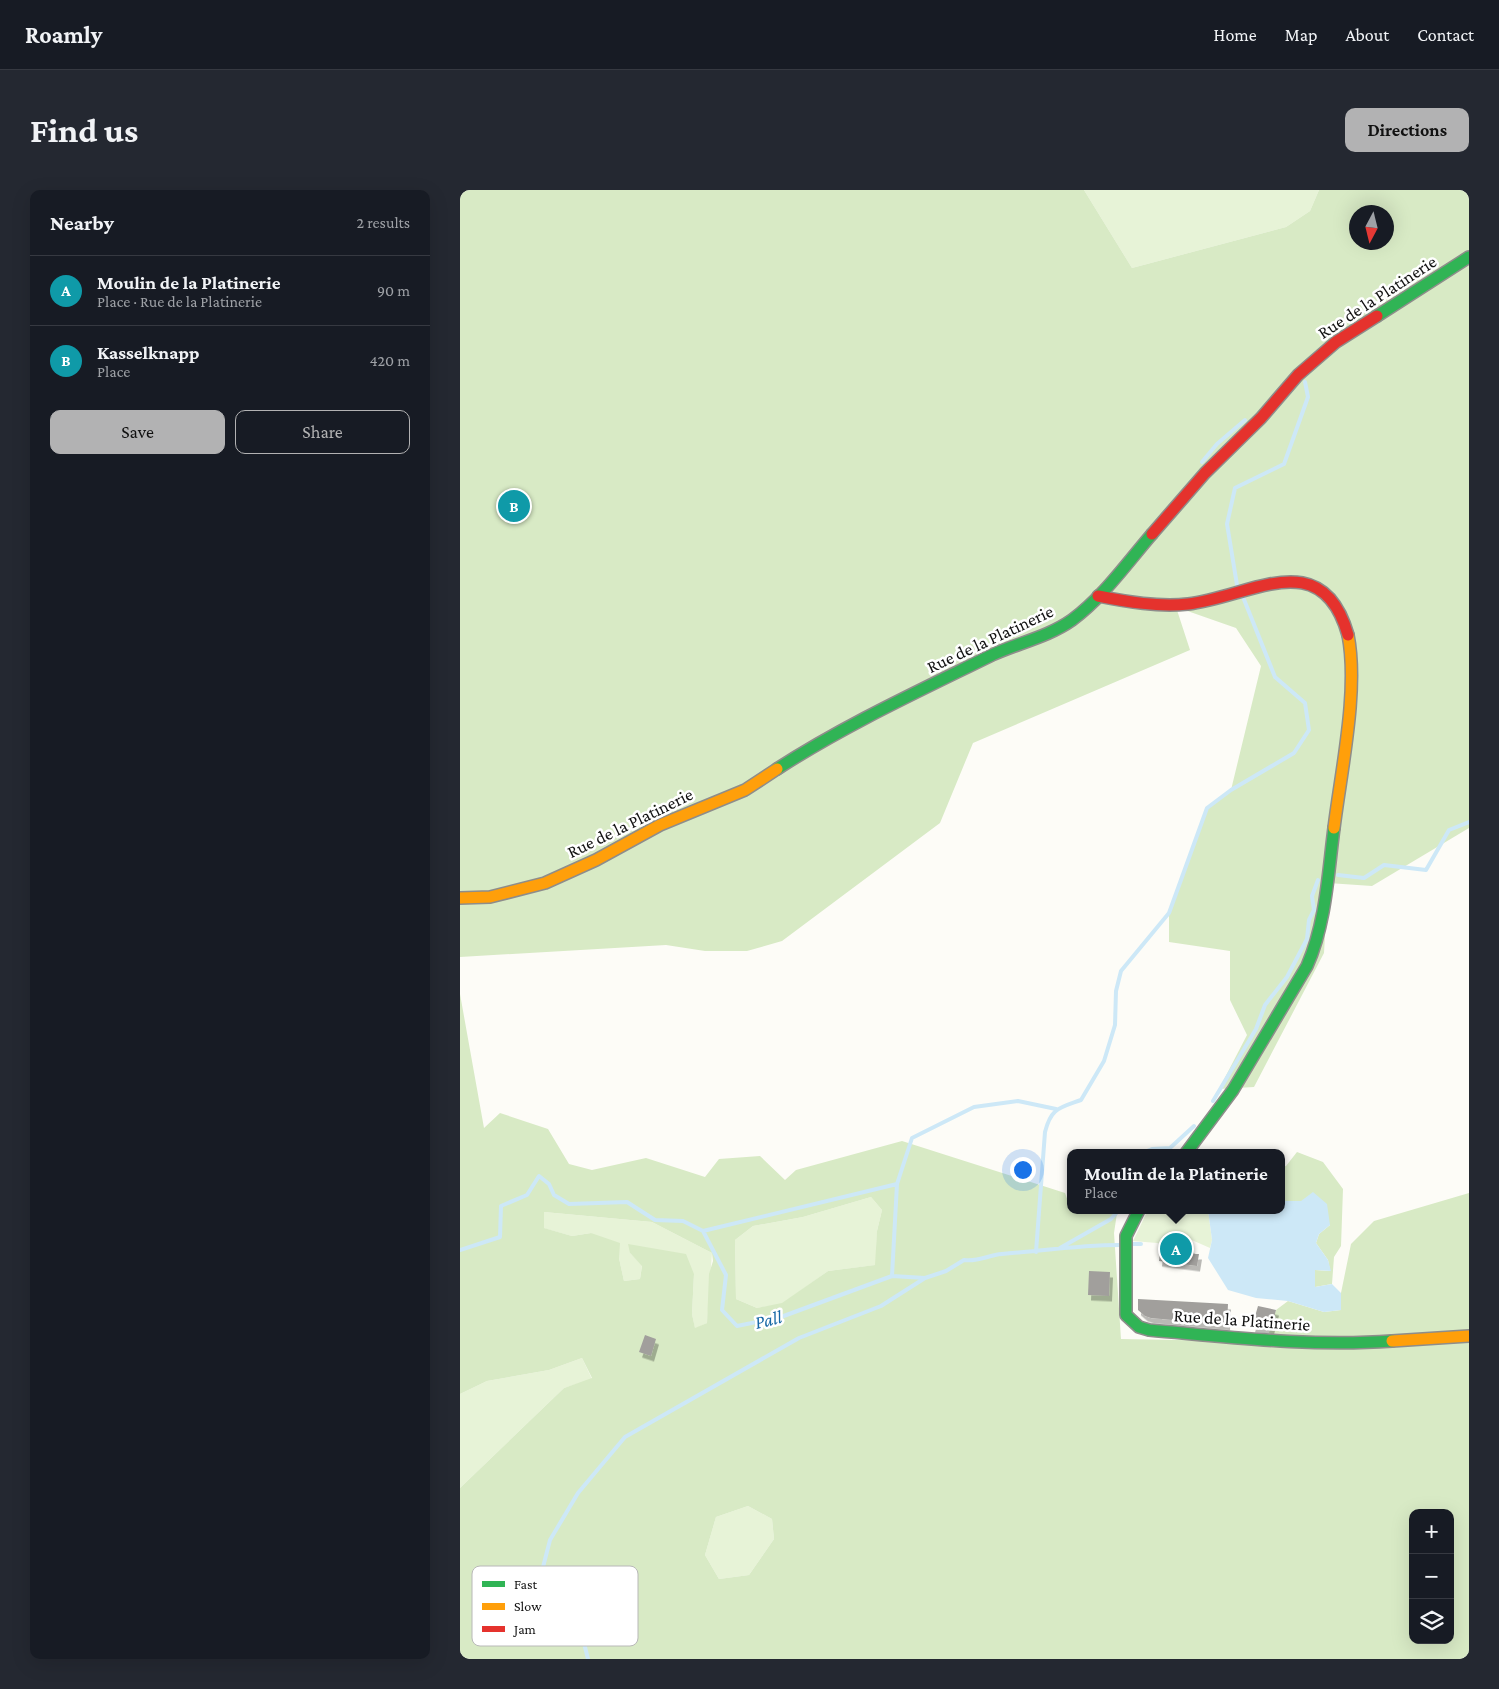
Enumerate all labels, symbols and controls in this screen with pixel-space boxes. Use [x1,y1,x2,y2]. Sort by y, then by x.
text: Roamly [25,21,102,48]
text: Home [1214,25,1257,45]
text: Map [1285,25,1317,45]
text: About [1345,25,1389,45]
text: Contact [1417,25,1474,45]
button: Directions [1345,108,1469,152]
text: Find us [30,111,138,150]
north arrow [1349,205,1394,250]
text: Nearby [50,211,114,235]
text: 2 results [357,214,410,231]
street label: Rue de la Platinerie [1314,251,1440,343]
text: Moulin de la Platinerie [97,272,281,293]
text: A [61,282,71,299]
text: 90 m [377,282,410,299]
text: Place · Rue de la Platinerie [97,293,262,310]
text: Kasselknapp [97,342,199,363]
text: B [61,352,71,369]
text: 420 m [369,352,410,369]
text: Place [97,363,130,380]
button: Save [50,410,225,454]
button: Share [235,410,410,454]
pin: B [498,487,530,525]
street label: Rue de la Platinerie [924,601,1056,677]
street label: Rue de la Platinerie [564,784,696,862]
popup [1067,1149,1285,1214]
your location [1010,1157,1036,1183]
text: Moulin de la Platinerie [1084,1163,1268,1184]
text: Place [1084,1184,1117,1201]
pin: A [1160,1230,1192,1268]
street label: Rue de la Platinerie [1173,1305,1311,1335]
water label: Pall [752,1306,784,1333]
map controls [1409,1509,1454,1644]
button: + [1409,1509,1454,1554]
button: − [1409,1554,1454,1599]
legend [472,1566,638,1646]
text: Fast [514,1576,538,1592]
text: Slow [514,1598,542,1614]
button: layers [1409,1599,1454,1644]
text: Jam [512,1621,536,1637]

